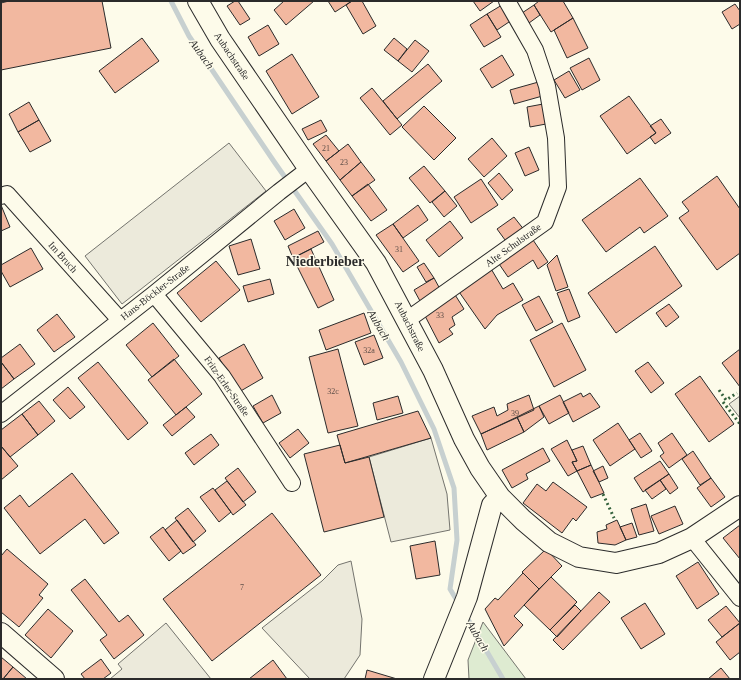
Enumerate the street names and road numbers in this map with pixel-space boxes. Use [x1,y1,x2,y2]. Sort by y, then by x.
street label: Aubachstraße [212,30,252,82]
street label: Alte Schulstraße [483,221,544,269]
street label: Im Bruch [46,239,80,275]
street label: Hans-Böckler-Straße [118,261,192,322]
street label: Aubachstraße [393,299,428,353]
street label: Fritz-Erler-Straße [202,354,252,419]

